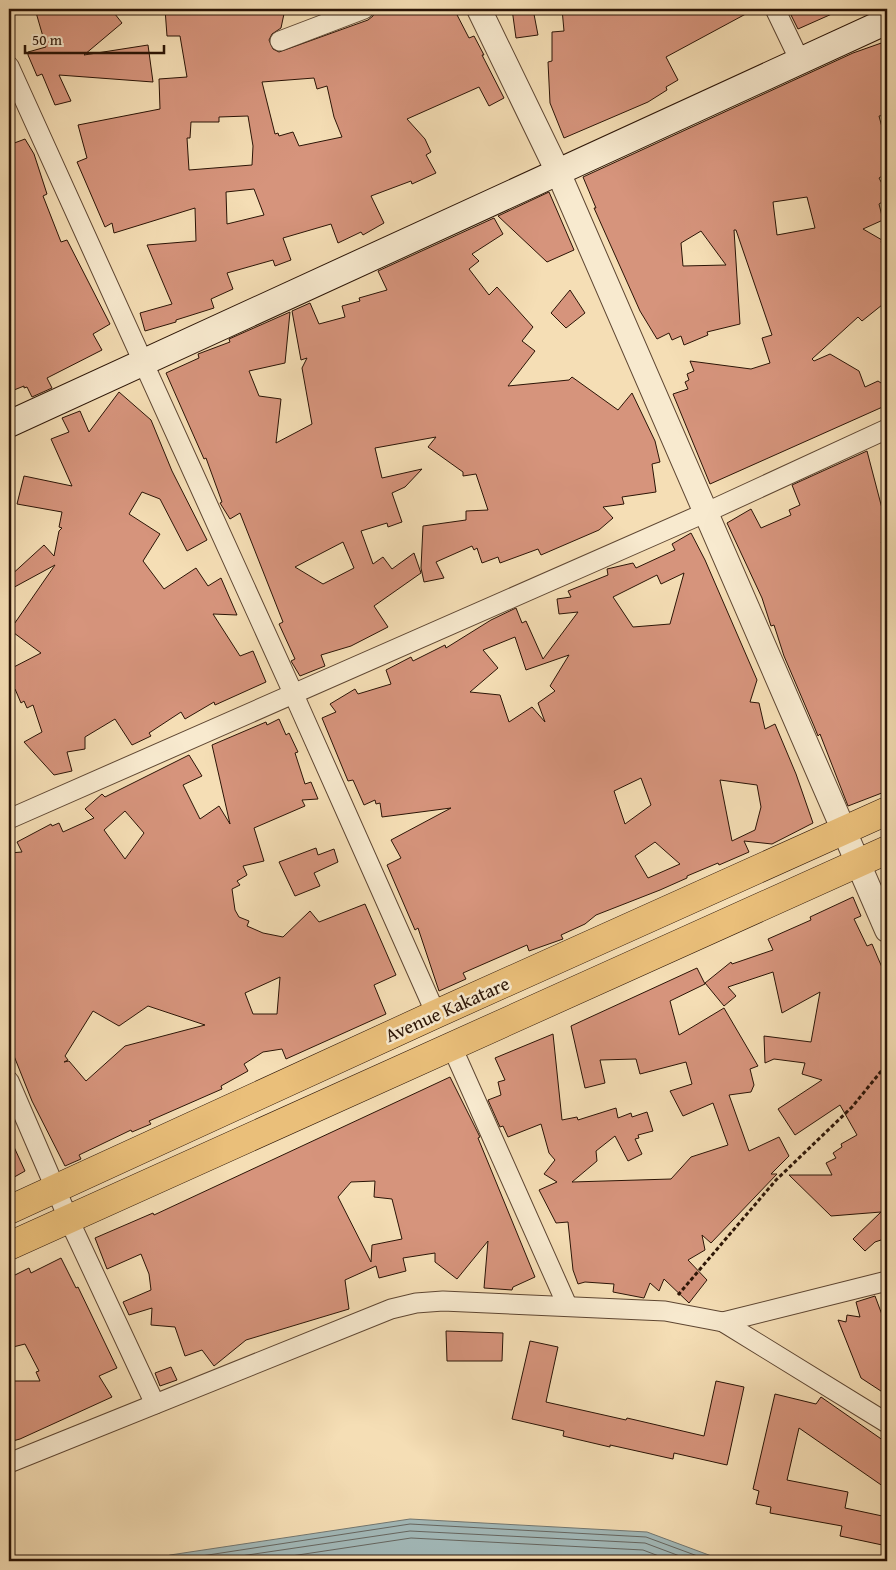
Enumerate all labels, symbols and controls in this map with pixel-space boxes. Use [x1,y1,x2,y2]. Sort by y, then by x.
scale bar [25,22,164,54]
text: 50 m [32,29,63,50]
street label: Avenue Kakatare [380,969,514,1049]

